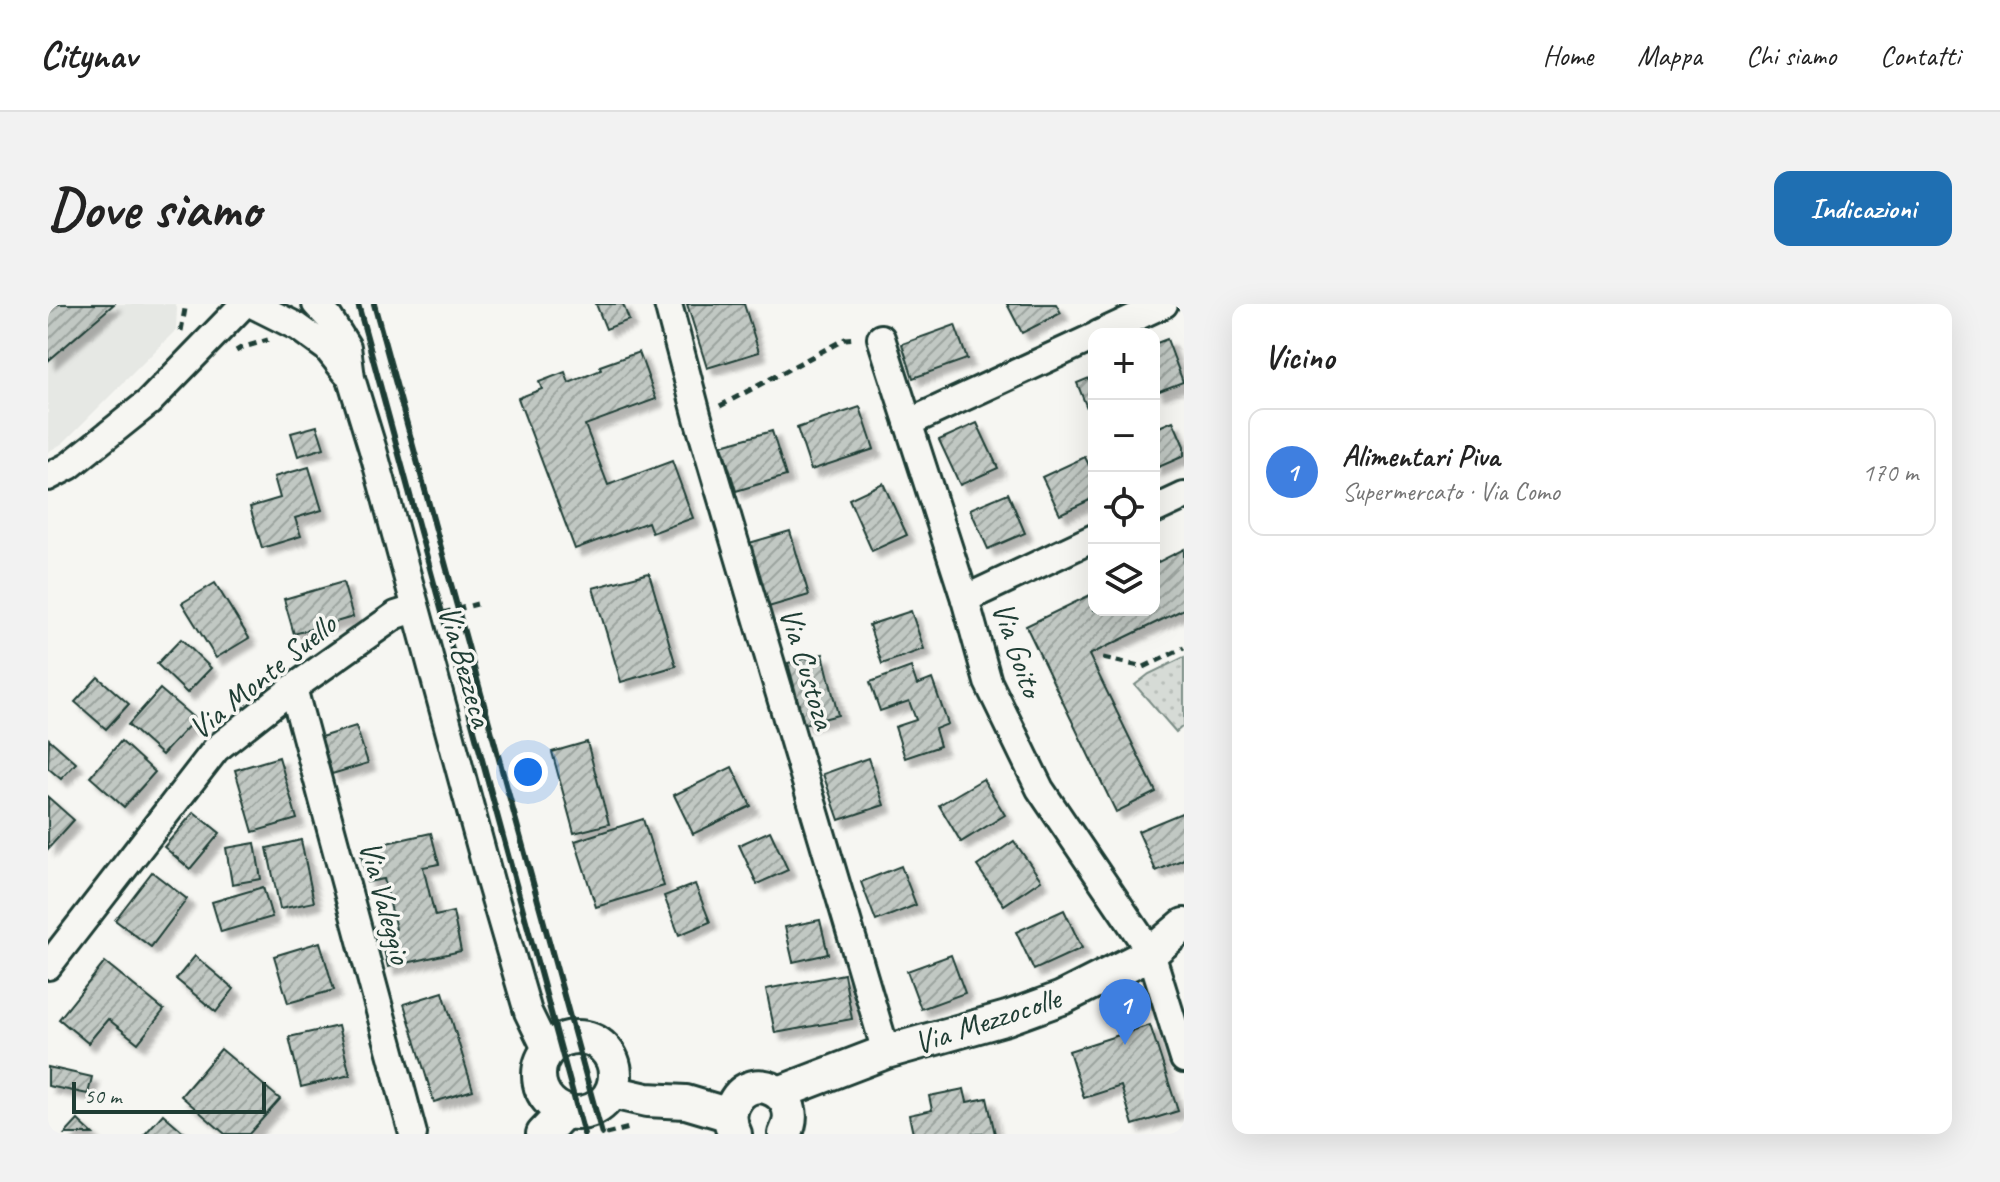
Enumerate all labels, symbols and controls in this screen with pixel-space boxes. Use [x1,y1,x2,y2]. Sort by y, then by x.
text: Citynav [40,32,137,79]
text: Home [1543,38,1593,73]
text: Mappa [1637,38,1702,73]
text: Chi siamo [1746,38,1836,73]
text: Contatti [1880,38,1960,73]
button: Indicazioni [1774,171,1952,246]
text: Dove siamo [48,173,260,244]
map controls [1088,328,1160,616]
button: + [1088,328,1160,400]
text: Vicino [1264,335,1334,378]
button: − [1088,400,1160,472]
text: Alimentari Piva [1342,437,1500,475]
text: 1 [1286,456,1298,489]
text: 170 m [1862,456,1918,489]
button: locate [1088,472,1160,544]
text: Supermercato · Via Como [1342,475,1560,508]
button: layers [1088,544,1160,616]
street label: Via Goito [982,596,1054,705]
street label: Via Bezzeca [429,601,503,734]
street label: Via Custoza [770,602,846,736]
street label: Via Monte Suello [180,603,346,748]
your location [508,752,548,792]
street label: Via Valeggio [349,836,422,970]
street label: Via Mezzocolle [909,977,1068,1063]
pin: 1 [1099,979,1151,1045]
scale bar [72,1078,266,1114]
text: 50 m [84,1082,121,1110]

